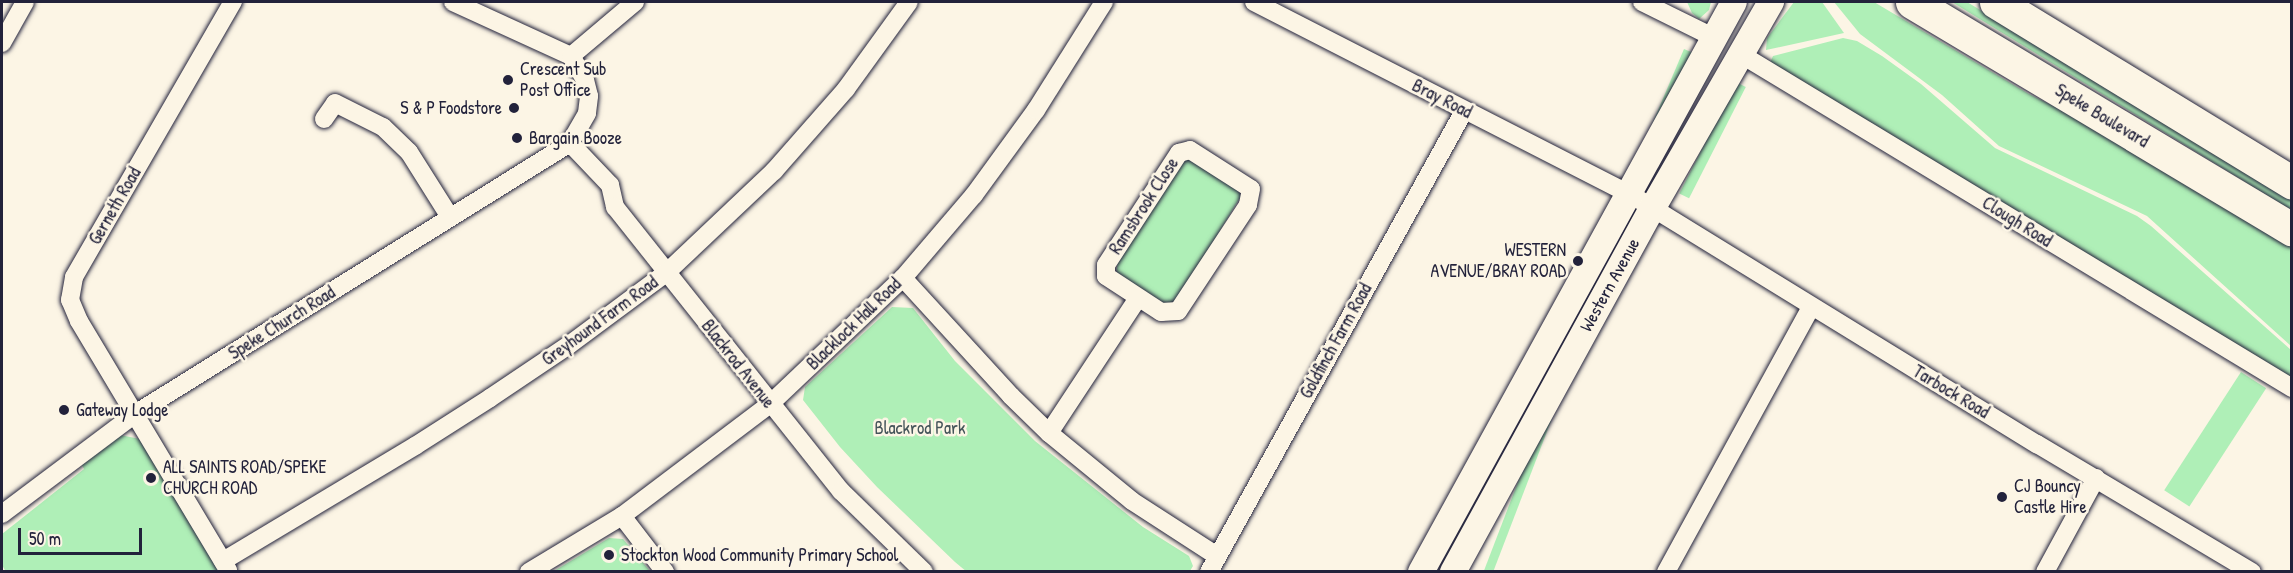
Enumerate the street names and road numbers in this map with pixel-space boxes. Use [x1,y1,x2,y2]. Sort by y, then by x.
street label: Bray Road [1408,75,1476,123]
street label: Speke Boulevard [2051,80,2153,152]
street label: Ramsbrook Close [1105,154,1183,258]
street label: Gerneth Road [84,164,146,248]
street label: Clough Road [1978,192,2056,252]
street label: Western Avenue [1575,235,1645,335]
street label: Greyhound Farm Road [538,272,662,370]
street label: Blacklock Hall Road [802,274,906,374]
street label: Goldfinch Farm Road [1295,280,1377,402]
street label: Speke Church Road [225,282,339,364]
street label: Blackrod Avenue [697,315,779,413]
street label: Tarbock Road [1909,361,1993,423]

